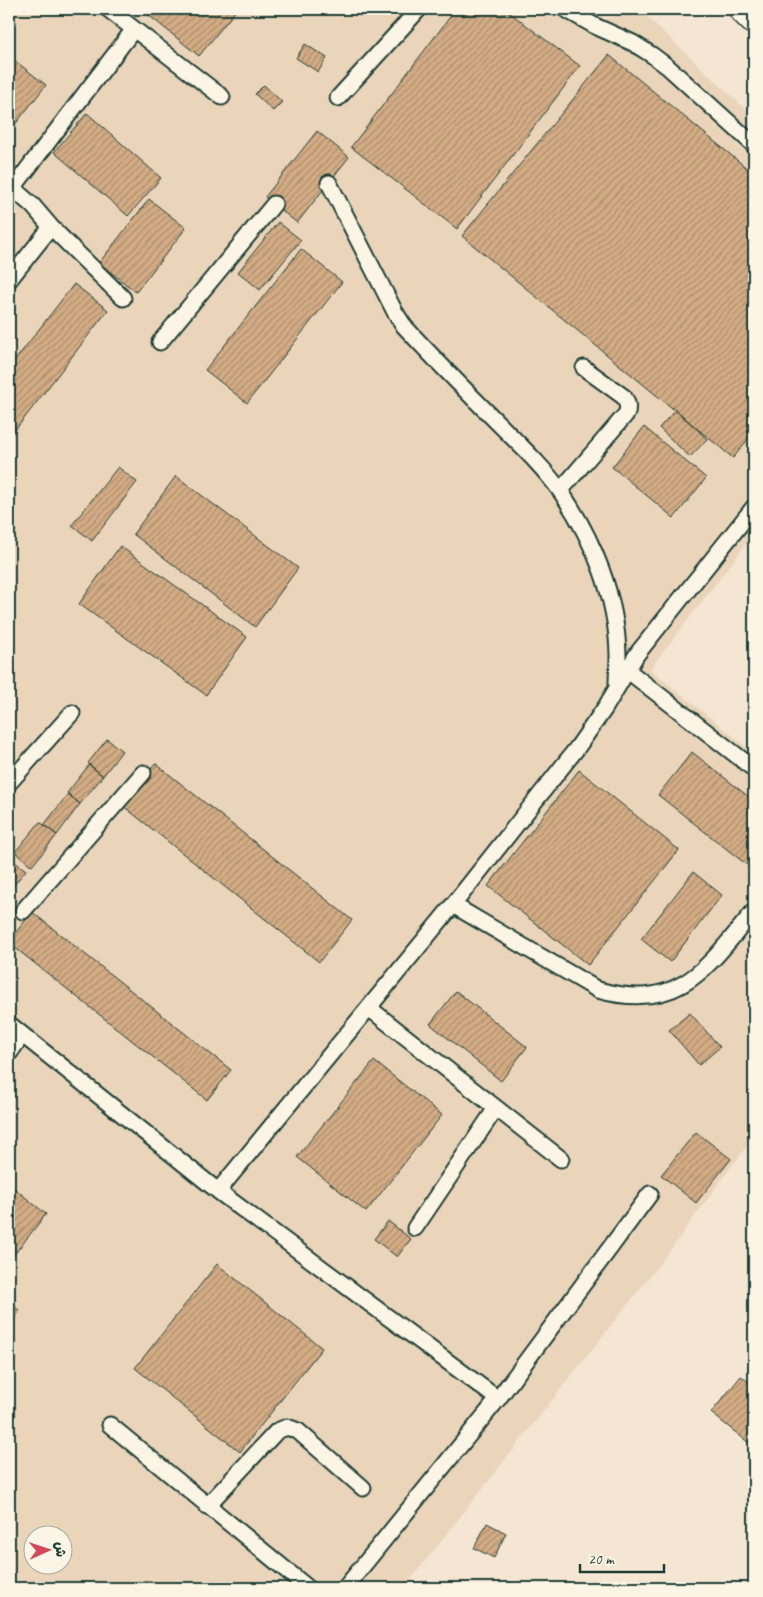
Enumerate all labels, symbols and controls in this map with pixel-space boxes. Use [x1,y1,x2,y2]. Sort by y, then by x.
north arrow [22,1524,72,1574]
text: ش [52,1541,69,1557]
scale bar [580,1542,664,1574]
text: 20 m [588,1550,615,1569]

